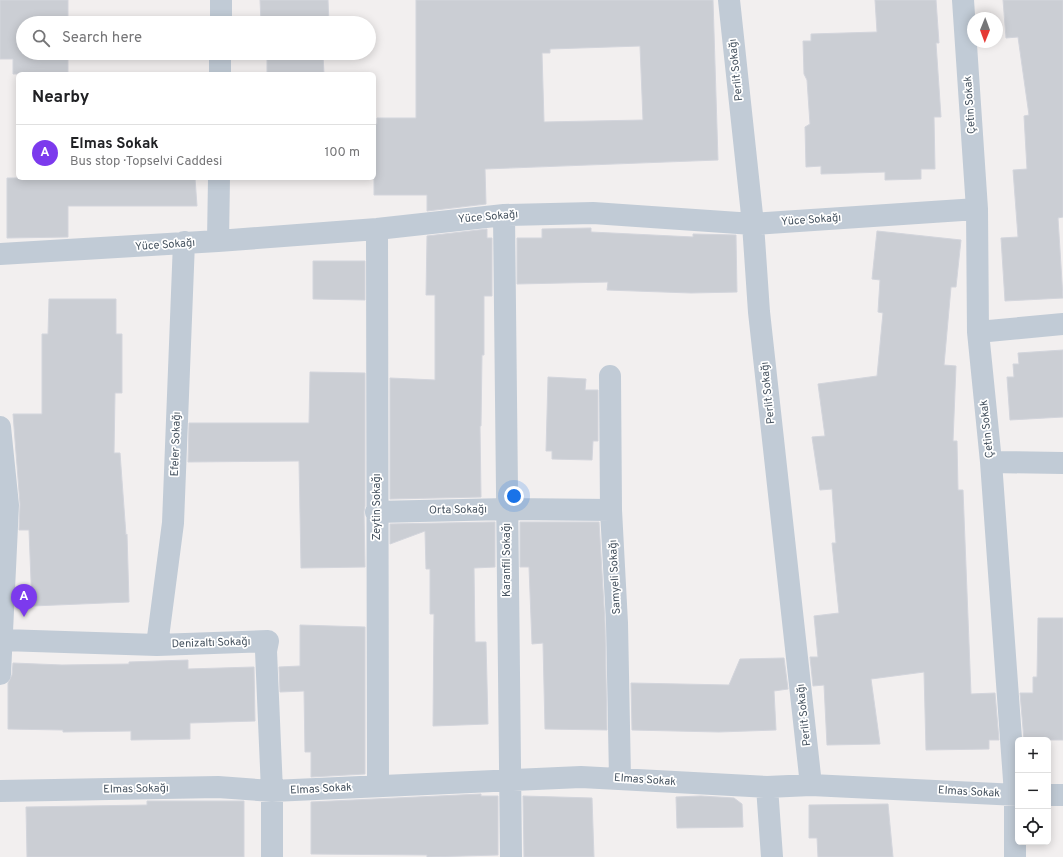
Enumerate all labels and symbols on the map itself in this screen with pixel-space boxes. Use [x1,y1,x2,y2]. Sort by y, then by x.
north arrow [967,12,1003,48]
street label: Perlit Sokağı [726,38,746,102]
street label: Çetin Sokak [961,75,979,135]
street label: Yüce Sokağı [457,207,519,227]
street label: Yüce Sokağı [780,211,842,229]
street label: Yüce Sokağı [134,236,196,254]
street label: Perlit Sokağı [758,361,778,425]
street label: Çetin Sokak [977,399,997,459]
street label: Efeler Sokağı [168,411,184,477]
street label: Zeytin Sokağı [370,473,384,541]
your location [504,486,524,506]
street label: Orta Sokağı [429,502,487,518]
street label: Karanfil Sokağı [500,523,514,597]
street label: Samyeli Sokağı [606,539,624,615]
pin: A [11,584,37,617]
street label: Denizaltı Sokağı [171,635,251,651]
street label: Perlit Sokağı [794,683,814,747]
street label: Elmas Sokak [614,771,677,789]
street label: Elmas Sokak [290,780,353,798]
street label: Elmas Sokağı [103,781,169,797]
street label: Elmas Sokak [938,783,1001,801]

